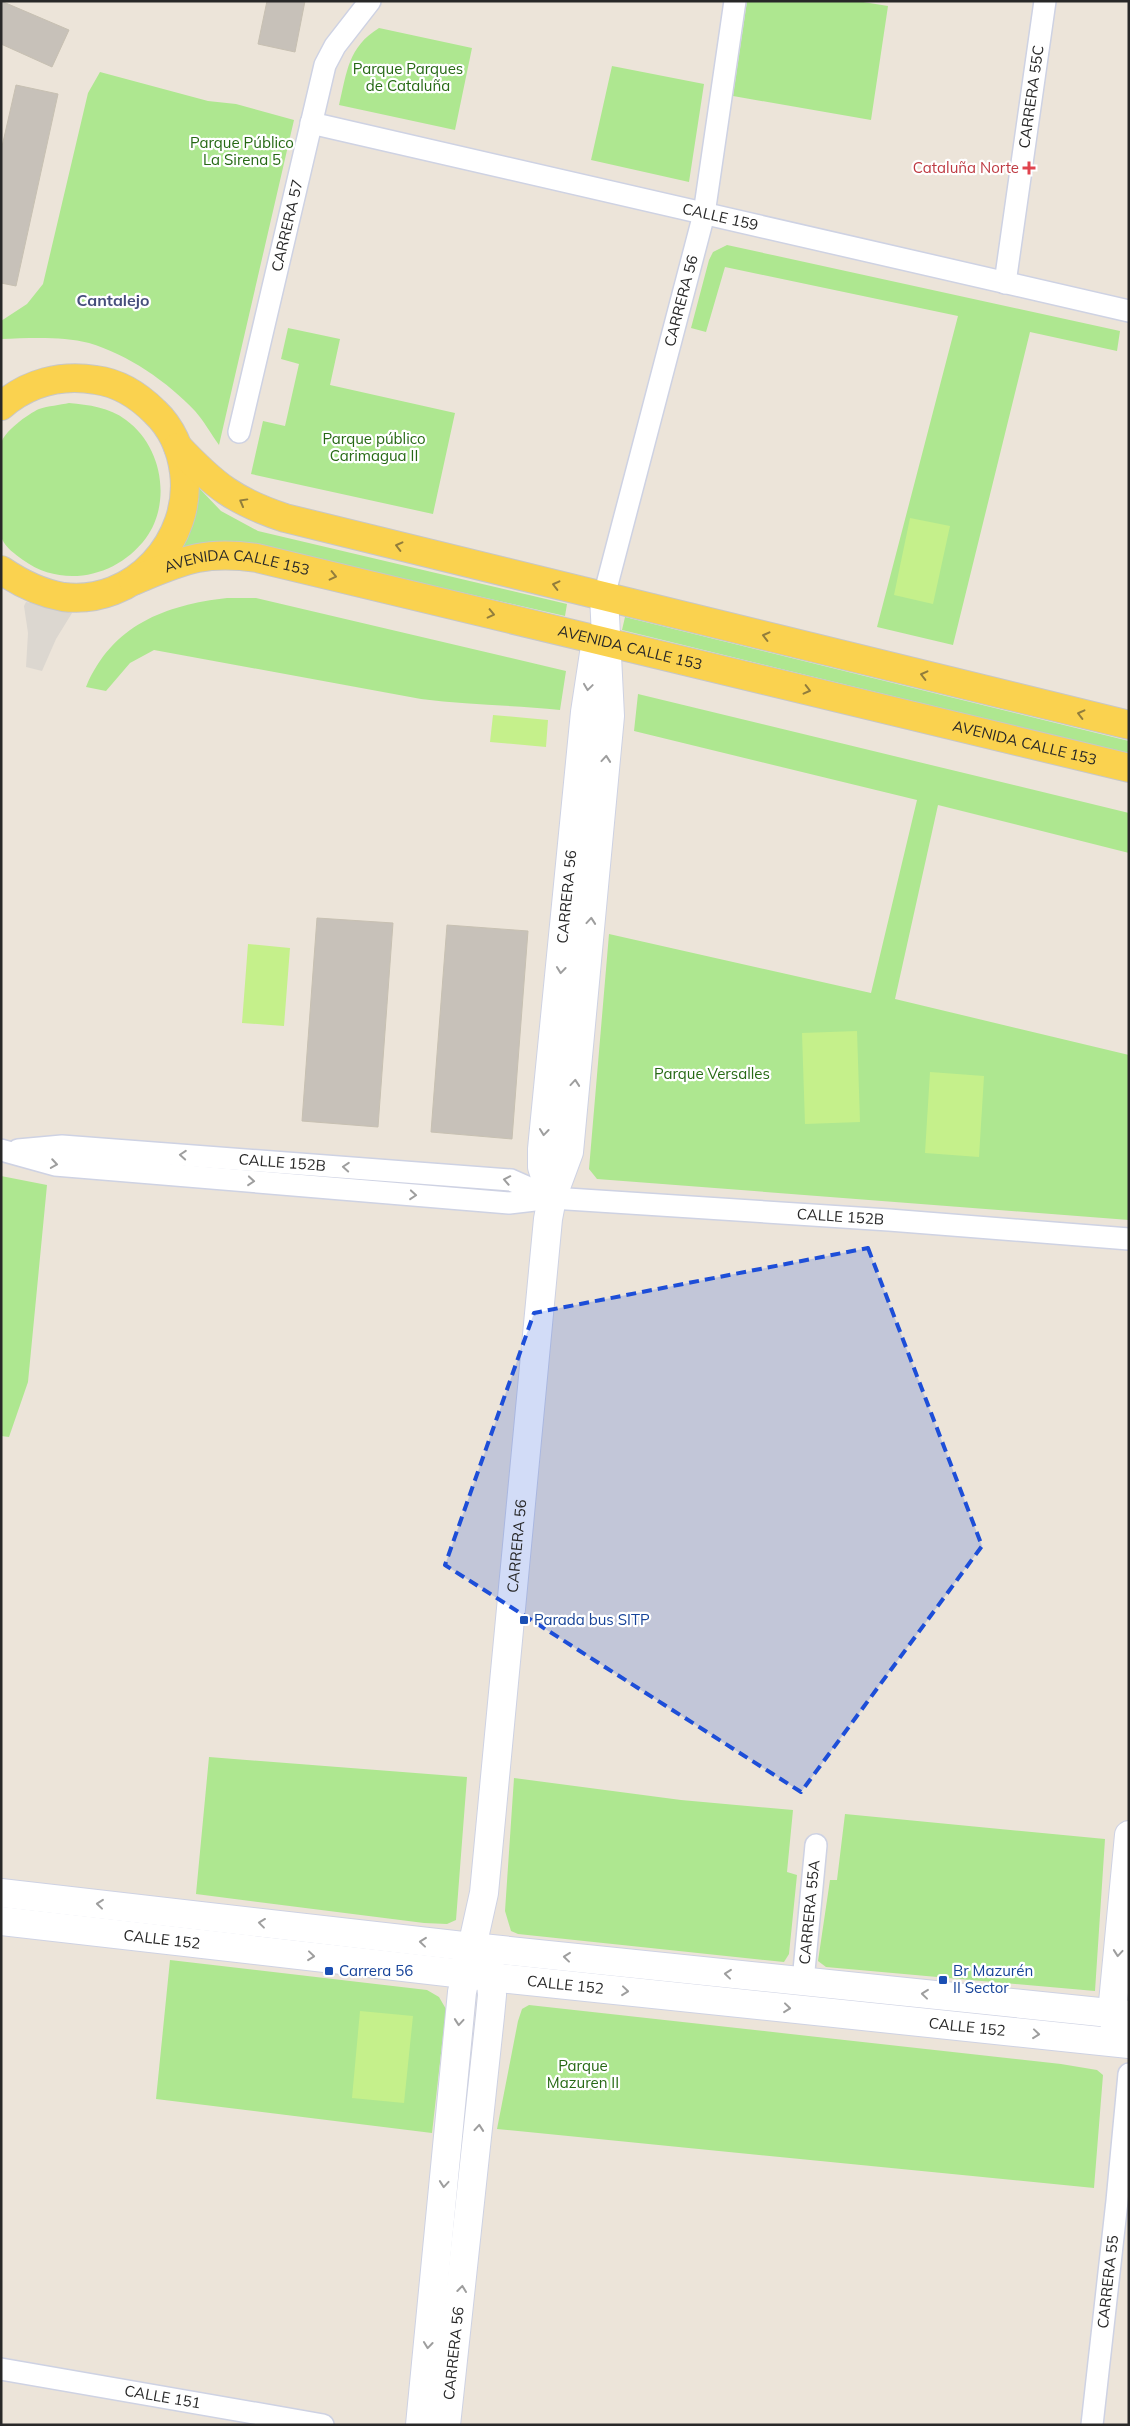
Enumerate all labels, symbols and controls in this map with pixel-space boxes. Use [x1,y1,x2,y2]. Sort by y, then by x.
street label: CARRERA 55C [1014,44,1048,150]
park label: Parque Parques de Cataluña [353,59,463,95]
park label: Parque Público La Sirena 5 [190,133,294,169]
place label: Cataluña Norte [913,158,1019,177]
marker: Cataluña Norte [1023,162,1035,174]
street label: CARRERA 57 [267,178,307,273]
street label: CALLE 159 [681,199,760,234]
street label: CARRERA 56 [660,253,702,349]
district label: Cantalejo [77,290,149,310]
park label: Parque público Carimagua II [322,429,426,465]
one-way arrow [239,498,248,508]
one-way arrow [394,541,403,552]
street label: AVENIDA CALLE 153 [161,545,311,579]
one-way arrow [328,570,337,581]
one-way arrow [552,580,561,591]
one-way arrow [486,608,495,619]
street label: AVENIDA CALLE 153 [556,621,704,674]
one-way arrow [761,631,770,642]
one-way arrow [919,670,928,681]
one-way arrow [584,682,594,691]
one-way arrow [803,684,812,695]
one-way arrow [1077,709,1086,720]
street label: AVENIDA CALLE 153 [951,716,1099,769]
one-way arrow [600,755,611,763]
street label: CARRERA 56 [552,849,580,944]
one-way arrow [585,917,596,925]
one-way arrow [556,967,567,975]
park label: Parque Versalles [654,1064,770,1083]
one-way arrow [569,1079,580,1087]
one-way arrow [539,1128,550,1136]
street label: CALLE 152B [238,1149,327,1175]
one-way arrow [179,1150,187,1161]
one-way arrow [50,1159,59,1169]
one-way arrow [341,1162,349,1173]
one-way arrow [247,1175,255,1186]
one-way arrow [503,1176,512,1186]
one-way arrow [409,1189,417,1200]
street label: CALLE 152B [796,1204,885,1229]
street label: CARRERA 56 [503,1498,530,1594]
place label: Parada bus SITP [534,1610,650,1629]
marker: Parada bus SITP [518,1614,530,1626]
street label: CARRERA 55A [795,1859,824,1965]
one-way arrow [96,1899,104,1910]
one-way arrow [257,1918,265,1929]
street label: CALLE 152 [123,1925,201,1953]
one-way arrow [419,1937,427,1948]
one-way arrow [1113,1949,1124,1957]
one-way arrow [307,1950,315,1961]
one-way arrow [562,1952,570,1963]
place label: Carrera 56 [339,1961,413,1980]
place label: Br Mazurén II Sector [953,1961,1033,1997]
marker: Carrera 56 [323,1965,335,1977]
one-way arrow [724,1968,732,1979]
street label: CALLE 152 [526,1971,605,1998]
marker: Br Mazurén II Sector [937,1974,949,1986]
one-way arrow [622,1985,630,1996]
one-way arrow [920,1989,928,2000]
one-way arrow [783,2002,791,2013]
street label: CALLE 152 [928,2013,1007,2040]
one-way arrow [454,2018,465,2026]
one-way arrow [1032,2028,1040,2039]
park label: Parque Mazuren II [547,2056,619,2092]
one-way arrow [473,2124,484,2132]
one-way arrow [439,2180,450,2188]
street label: CARRERA 55 [1093,2234,1122,2330]
one-way arrow [456,2285,467,2293]
street label: CARRERA 56 [439,2306,468,2401]
one-way arrow [423,2342,434,2350]
street label: CALLE 151 [123,2381,202,2413]

